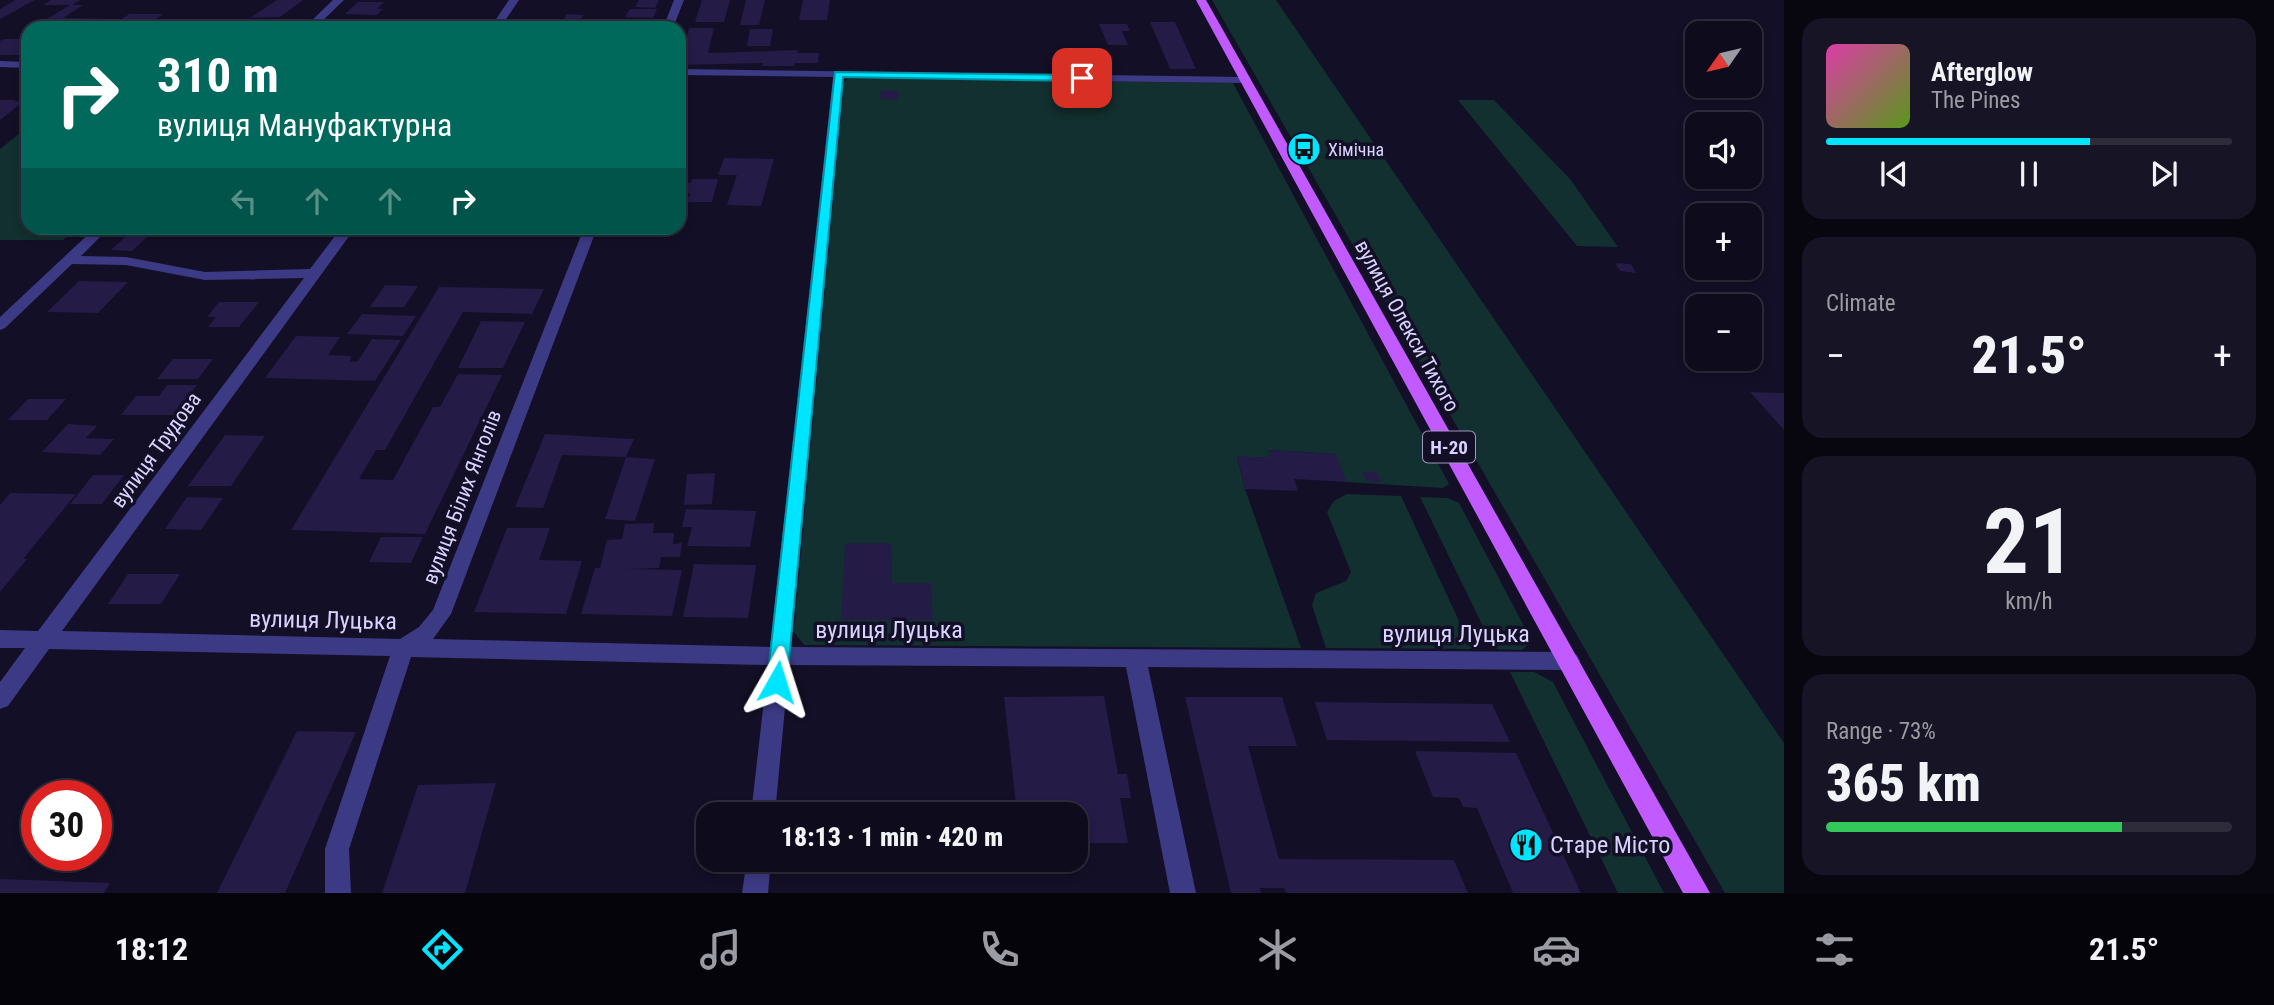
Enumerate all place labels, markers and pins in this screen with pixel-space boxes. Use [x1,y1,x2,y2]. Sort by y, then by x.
pin [1052,48,1112,108]
bus stop icon: Хімічна [1285,130,1323,168]
place label: Хімічна [1328,139,1384,160]
restaurant icon: Старе Місто [1507,826,1545,864]
place label: Старе Місто [1550,831,1670,859]

